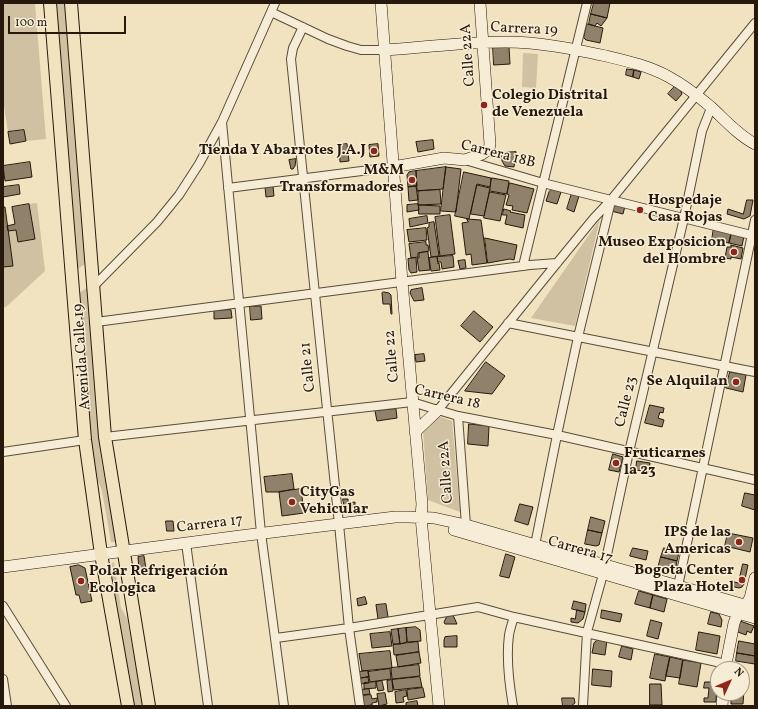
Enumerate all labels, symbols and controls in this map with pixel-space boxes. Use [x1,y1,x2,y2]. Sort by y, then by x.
scale bar [10,8,128,34]
text: 100 m [15,15,47,31]
street label: Carrera 19 [490,19,558,41]
street label: Calle 22A [458,23,480,87]
place label: Colegio Distrital de Venezuela [492,87,608,122]
marker: Colegio Distrital de Venezuela [479,100,489,110]
street label: Carrera 18B [459,137,537,173]
place label: Tienda Y Abarrotes J.A.J [199,142,366,160]
marker: Tienda Y Abarrotes J.A.J [369,146,379,156]
place label: M&M Transformadores [279,162,404,197]
marker: M&M Transformadores [407,175,417,185]
place label: Hospedaje Casa Rojas [648,192,723,227]
marker: Hospedaje Casa Rojas [635,205,645,215]
place label: Museo Exposicion del Hombre [598,234,726,269]
marker: Museo Exposicion del Hombre [729,247,739,257]
street label: Avenida Calle 19 [70,303,96,411]
street label: Calle 22 [382,329,404,383]
street label: Calle 21 [297,341,321,393]
place label: Se Alquilan [647,373,728,391]
street label: Calle 23 [612,375,642,429]
marker: Se Alquilan [731,377,741,387]
street label: Carrera 18 [412,382,482,414]
street label: Calle 22A [436,440,458,504]
place label: Fruticarnes la 23 [624,445,706,480]
marker: Fruticarnes la 23 [611,458,621,468]
place label: CityGas Vehicular [300,484,368,519]
marker: CityGas Vehicular [287,497,297,507]
street label: Carrera 17 [176,512,244,538]
place label: IPS de las Americas [664,524,731,559]
street label: Carrera 17 [545,533,615,569]
marker: IPS de las Americas [734,537,744,547]
place label: Bogota Center Plaza Hotel [634,562,734,597]
place label: Polar Refrigeración Ecologica [89,563,228,598]
marker: Bogota Center Plaza Hotel [737,575,747,585]
marker: Polar Refrigeración Ecologica [76,576,86,586]
north arrow [710,661,750,701]
text: N [730,665,746,681]

